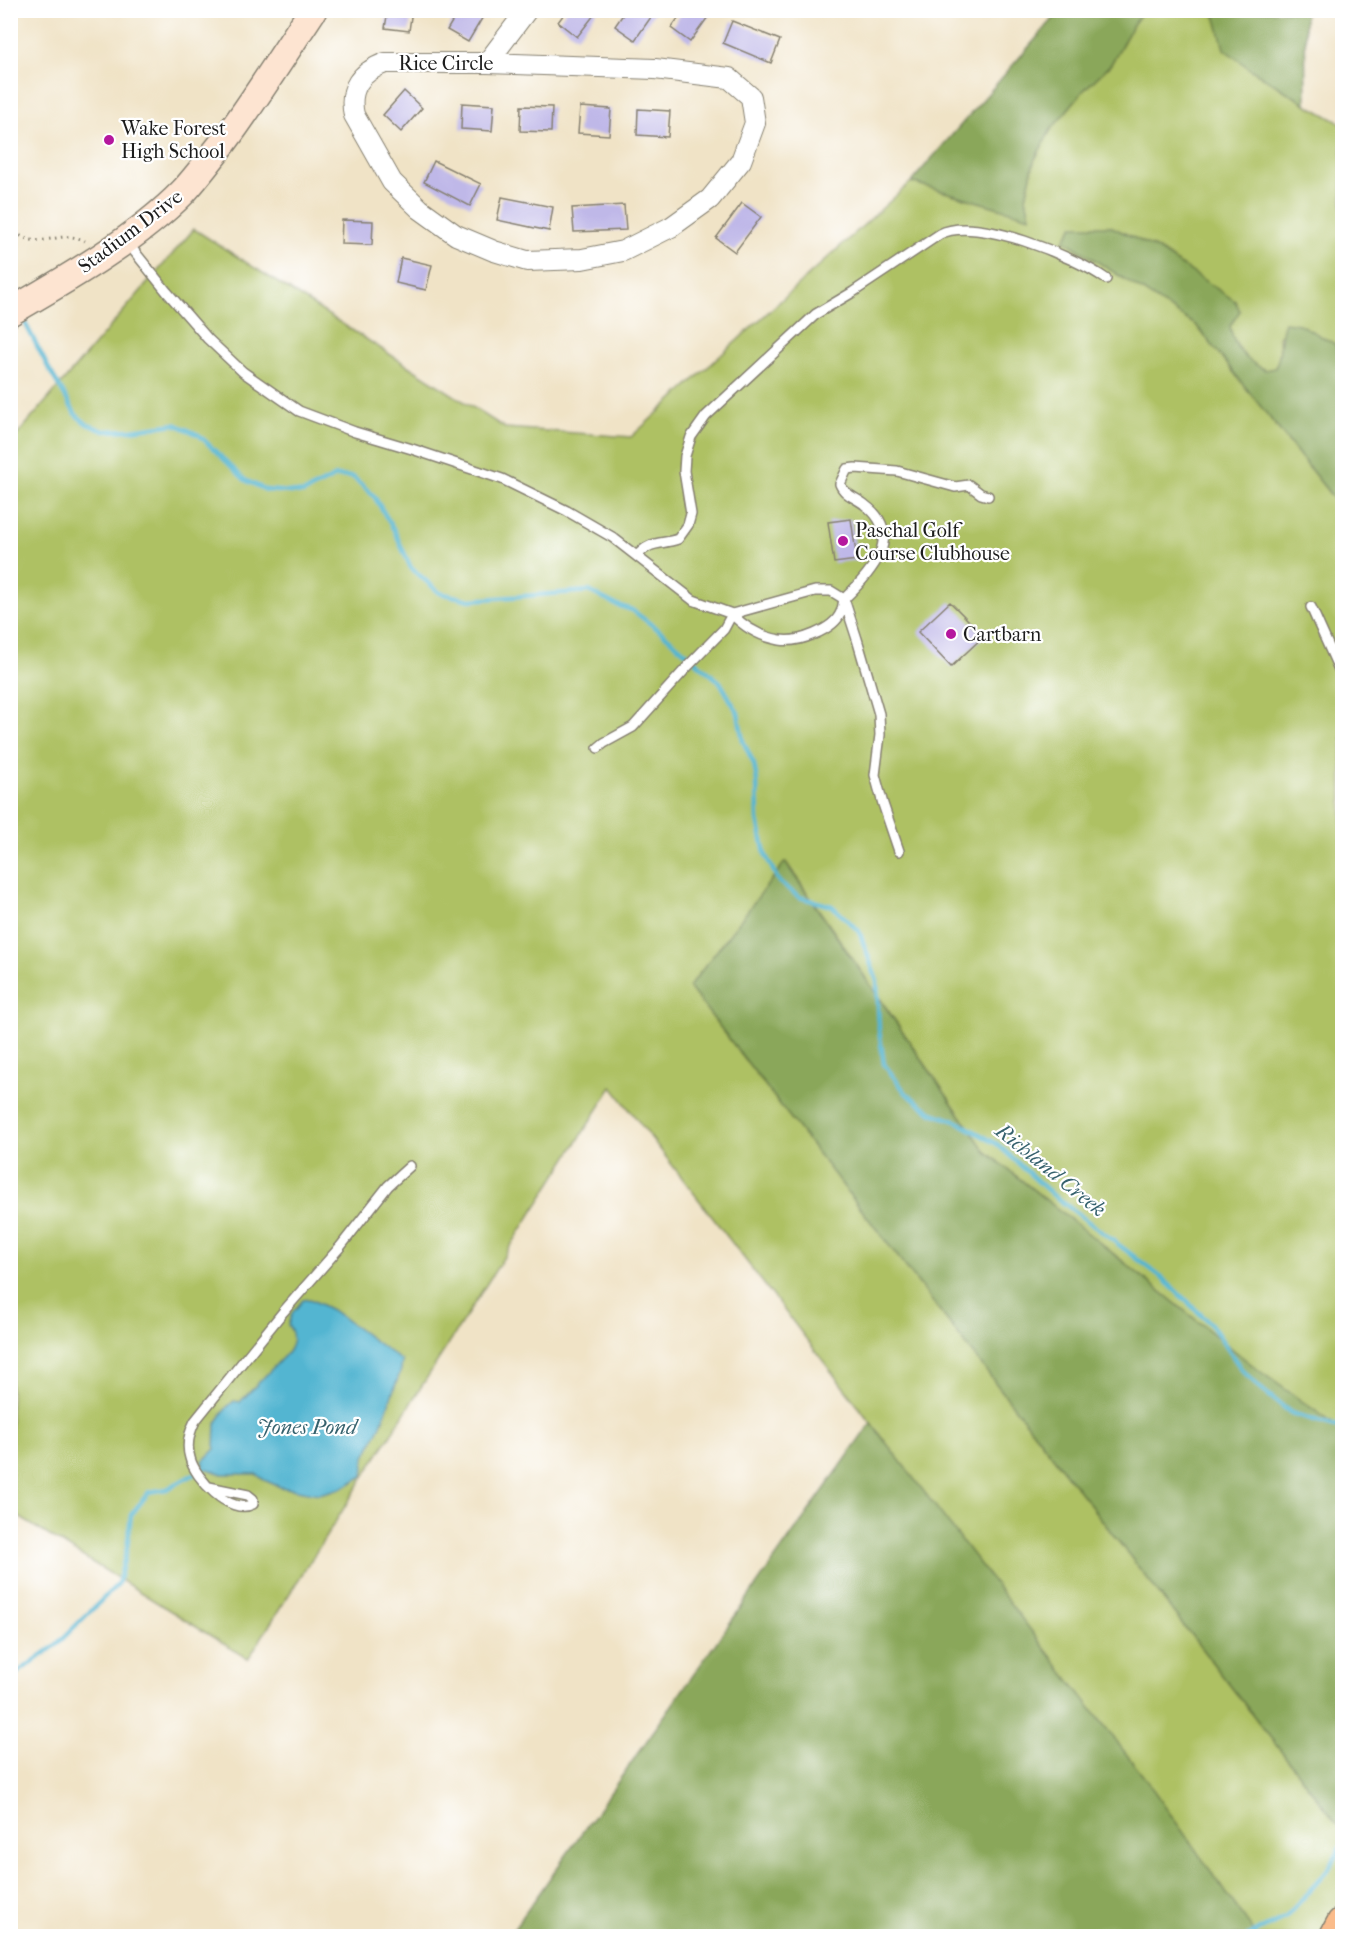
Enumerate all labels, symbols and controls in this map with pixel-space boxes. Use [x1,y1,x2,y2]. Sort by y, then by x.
street label: Rice Circle [399,52,494,75]
place label: Wake Forest High School [120,117,226,163]
marker: Wake Forest High School [102,133,116,147]
street label: Stadium Drive [74,185,187,278]
place label: Paschal Golf Course Clubhouse [855,519,1010,565]
marker: Paschal Golf Course Clubhouse [836,534,850,548]
place label: Cartbarn [963,623,1042,646]
marker: Cartbarn [944,627,958,641]
water label: Richland Creek [990,1117,1111,1222]
water label: Jones Pond [257,1415,359,1439]

